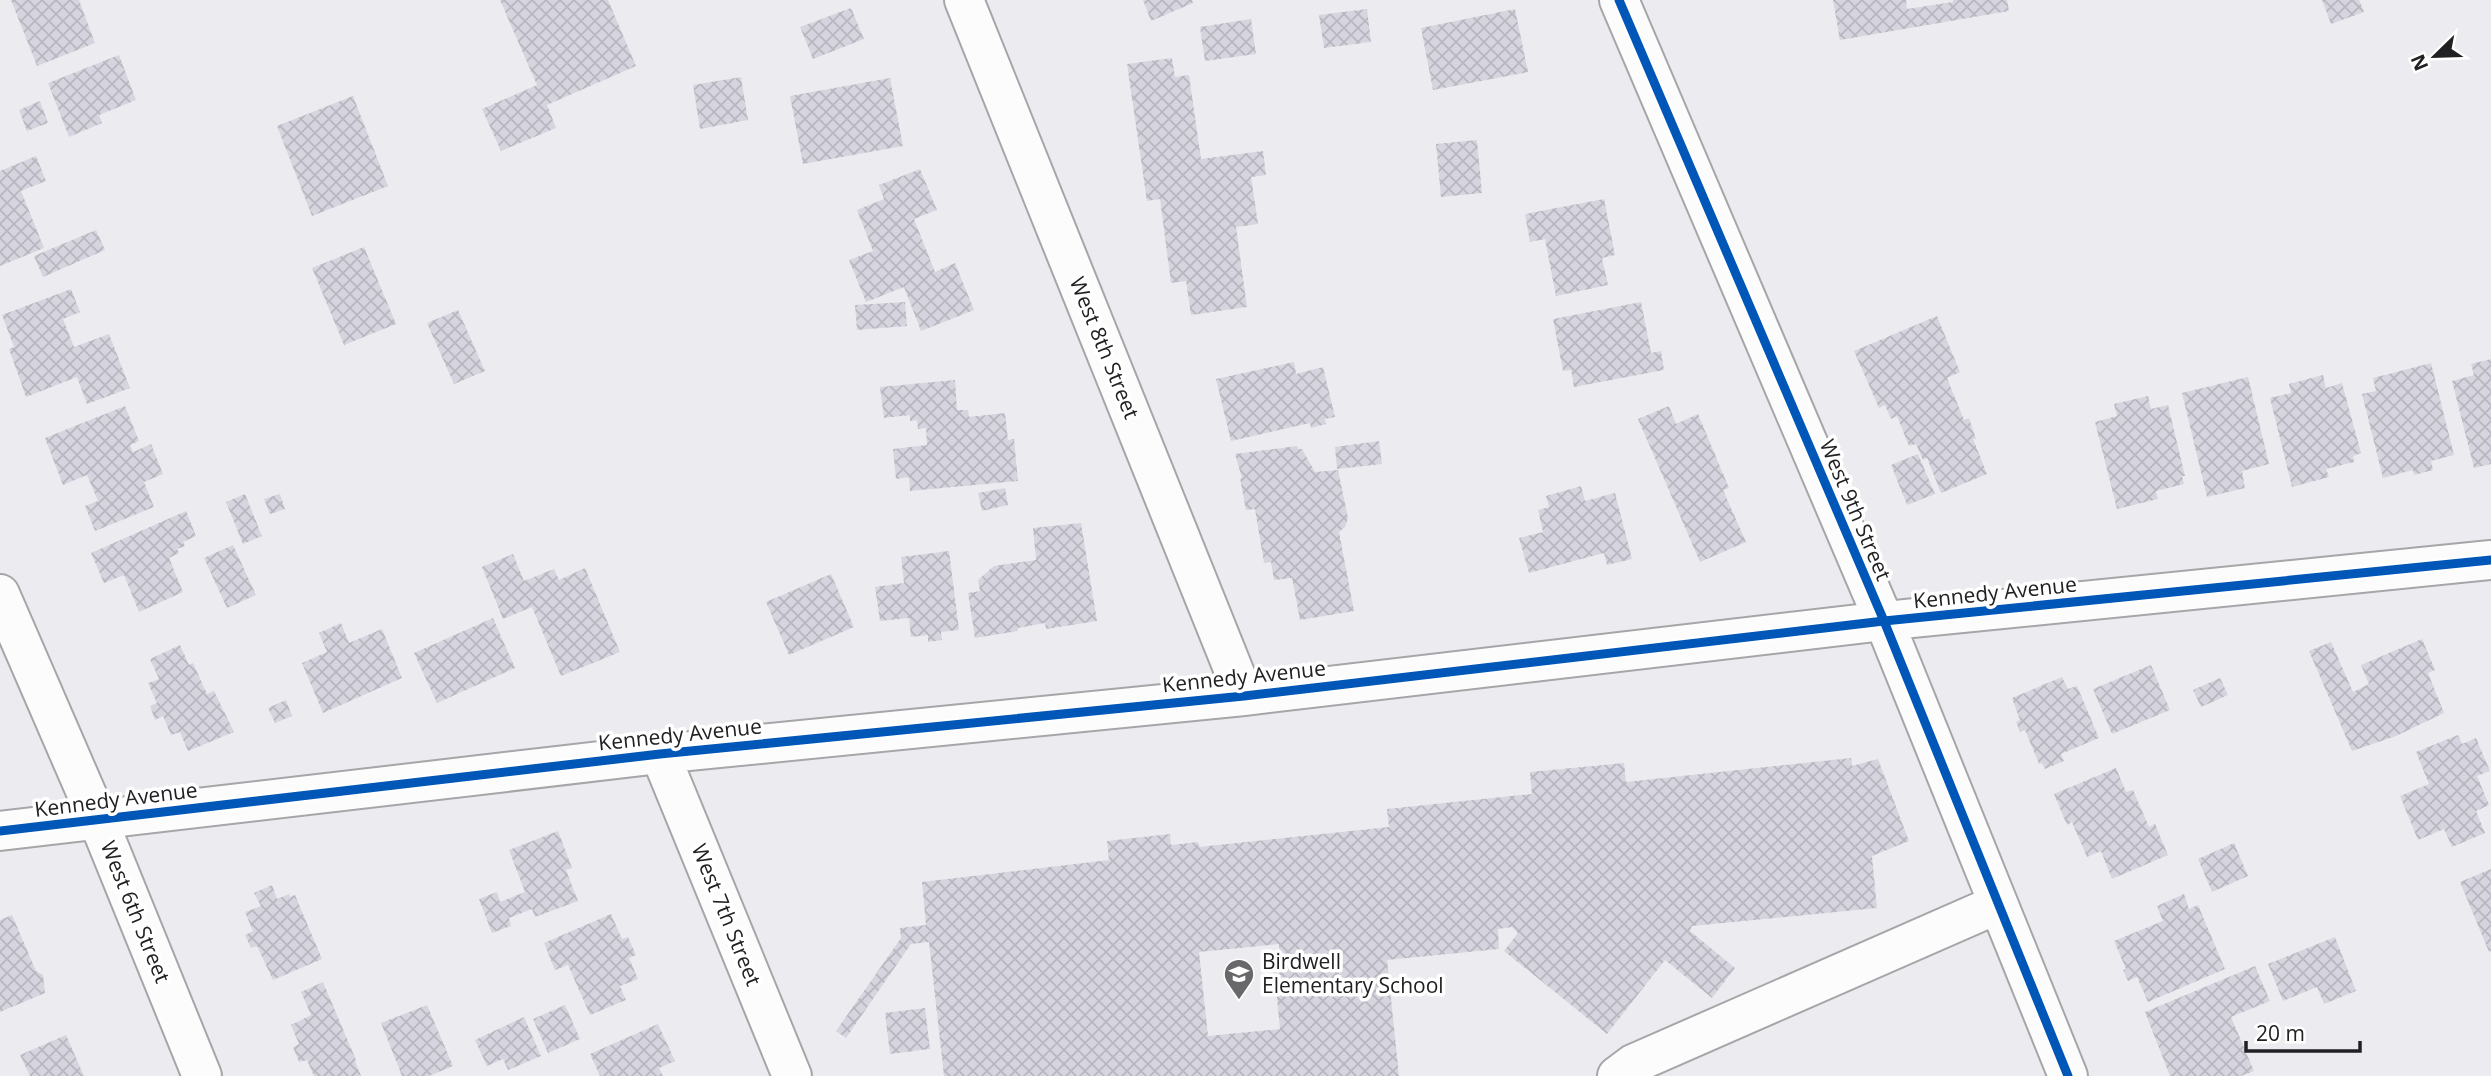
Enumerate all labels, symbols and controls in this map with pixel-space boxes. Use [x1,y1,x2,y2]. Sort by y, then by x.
north arrow [2400,21,2470,91]
text: N [2404,50,2434,75]
street label: West 8th Street [1064,273,1146,423]
street label: West 9th Street [1814,435,1898,584]
street label: Kennedy Avenue [1912,570,2078,615]
street label: Kennedy Avenue [1161,654,1327,699]
street label: Kennedy Avenue [597,712,763,757]
street label: Kennedy Avenue [33,775,199,823]
street label: West 6th Street [95,837,177,987]
street label: West 7th Street [686,840,768,990]
place label: Birdwell Elementary School [1262,947,1444,999]
school or university icon: Birdwell Elementary School [1222,957,1256,1001]
scale bar [2246,1010,2360,1054]
text: 20 m [2256,1019,2305,1047]

